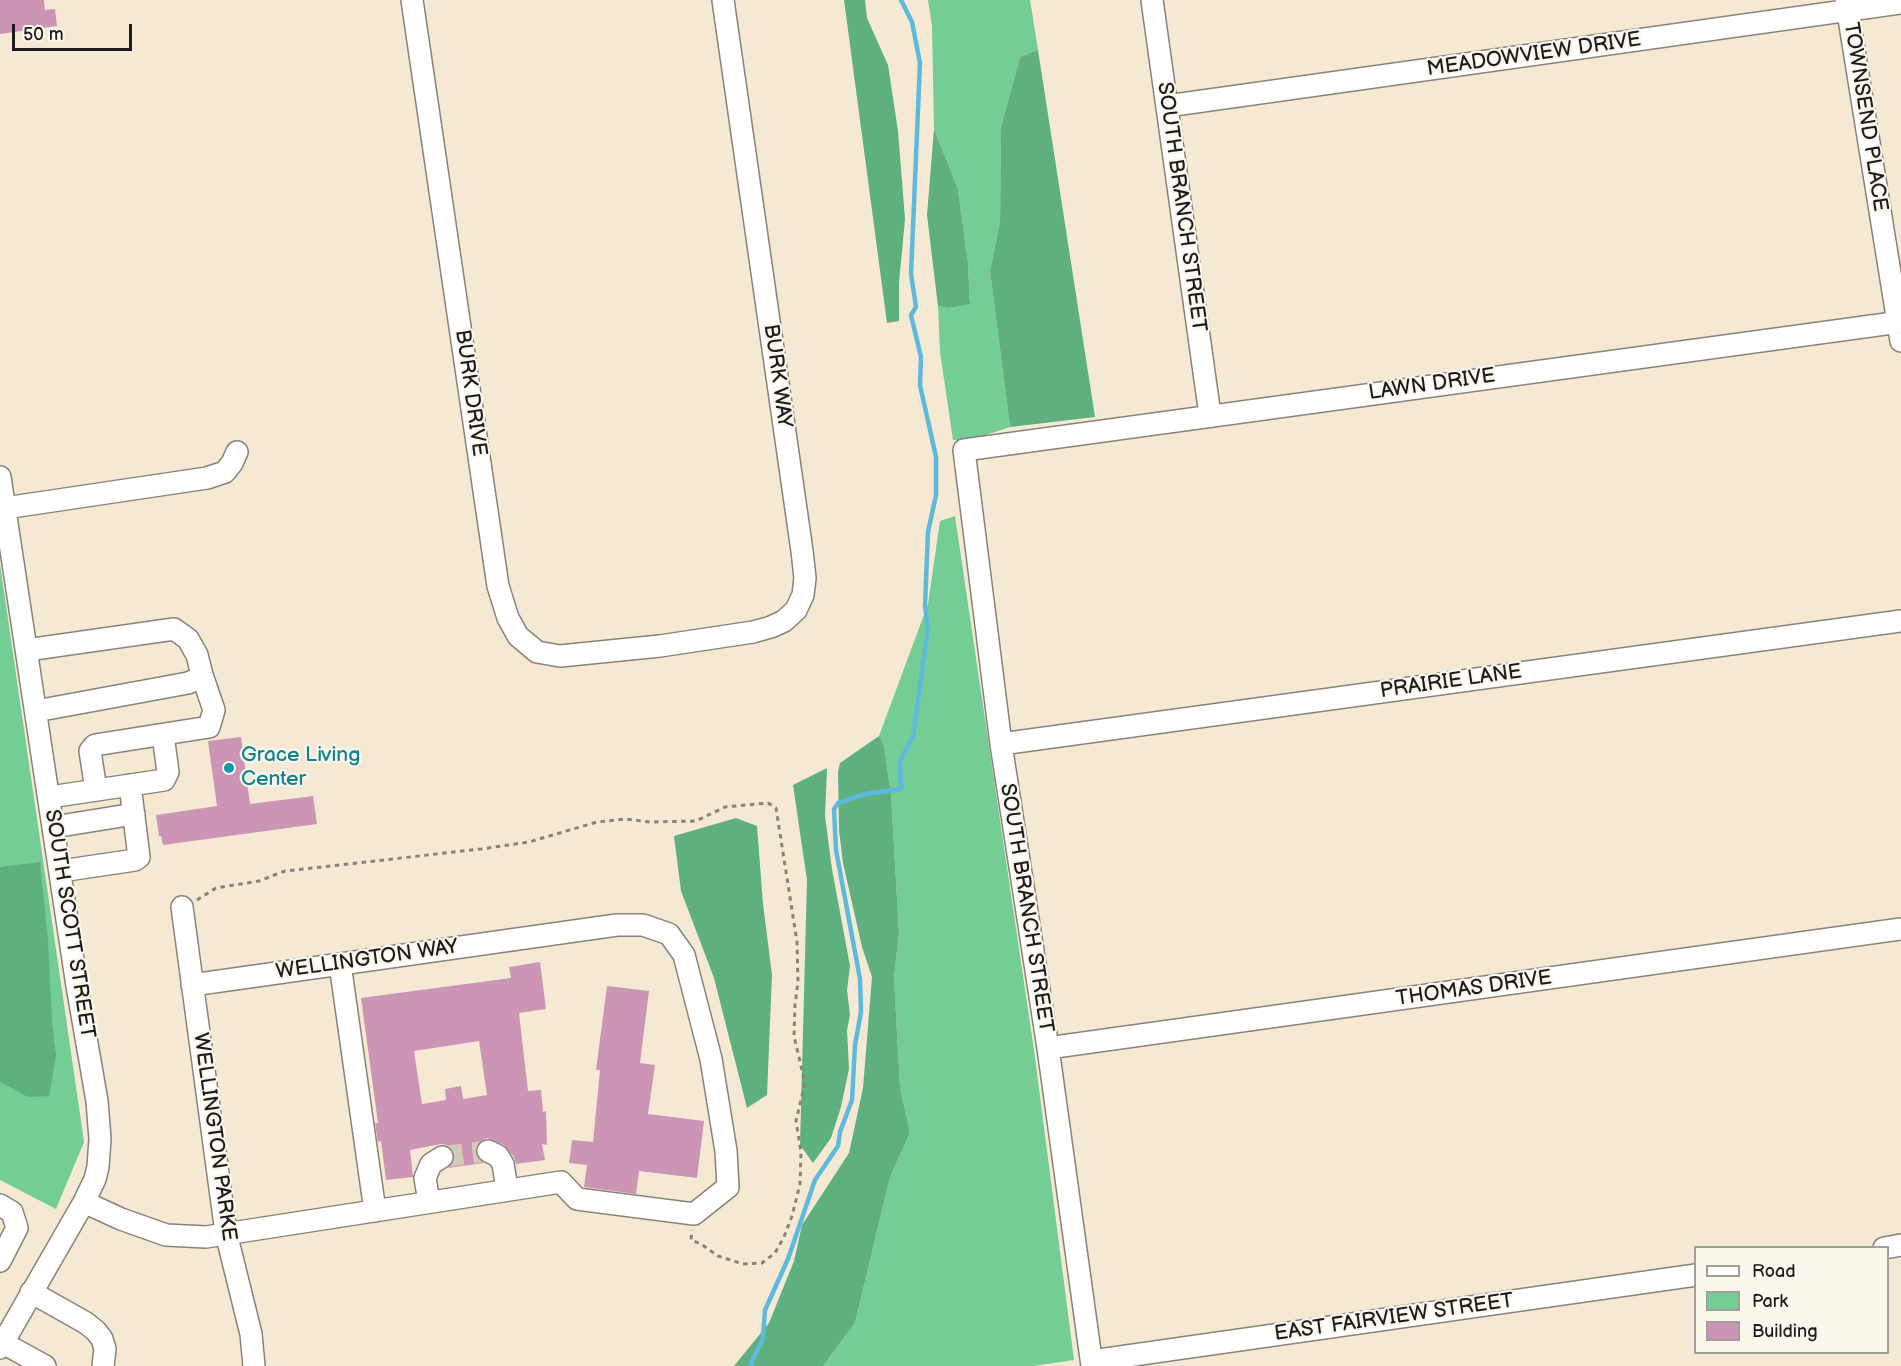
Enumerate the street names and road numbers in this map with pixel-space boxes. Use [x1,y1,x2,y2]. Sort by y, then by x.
street label: TOWNSEND PLACE [1838,21,1892,213]
street label: MEADOWVIEW DRIVE [1425,27,1643,83]
street label: SOUTH BRANCH STREET [1151,81,1211,333]
street label: BURK WAY [757,322,797,430]
street label: BURK DRIVE [449,328,491,458]
street label: LAWN DRIVE [1367,364,1497,406]
street label: PRAIRIE LANE [1378,660,1524,704]
street label: SOUTH BRANCH STREET [994,782,1058,1034]
street label: SOUTH SCOTT STREET [38,808,100,1040]
street label: WELLINGTON WAY [274,935,460,985]
street label: THOMAS DRIVE [1395,966,1553,1012]
street label: WELLINGTON PARKE [187,1031,241,1243]
street label: EAST FAIRVIEW STREET [1273,1289,1515,1347]

